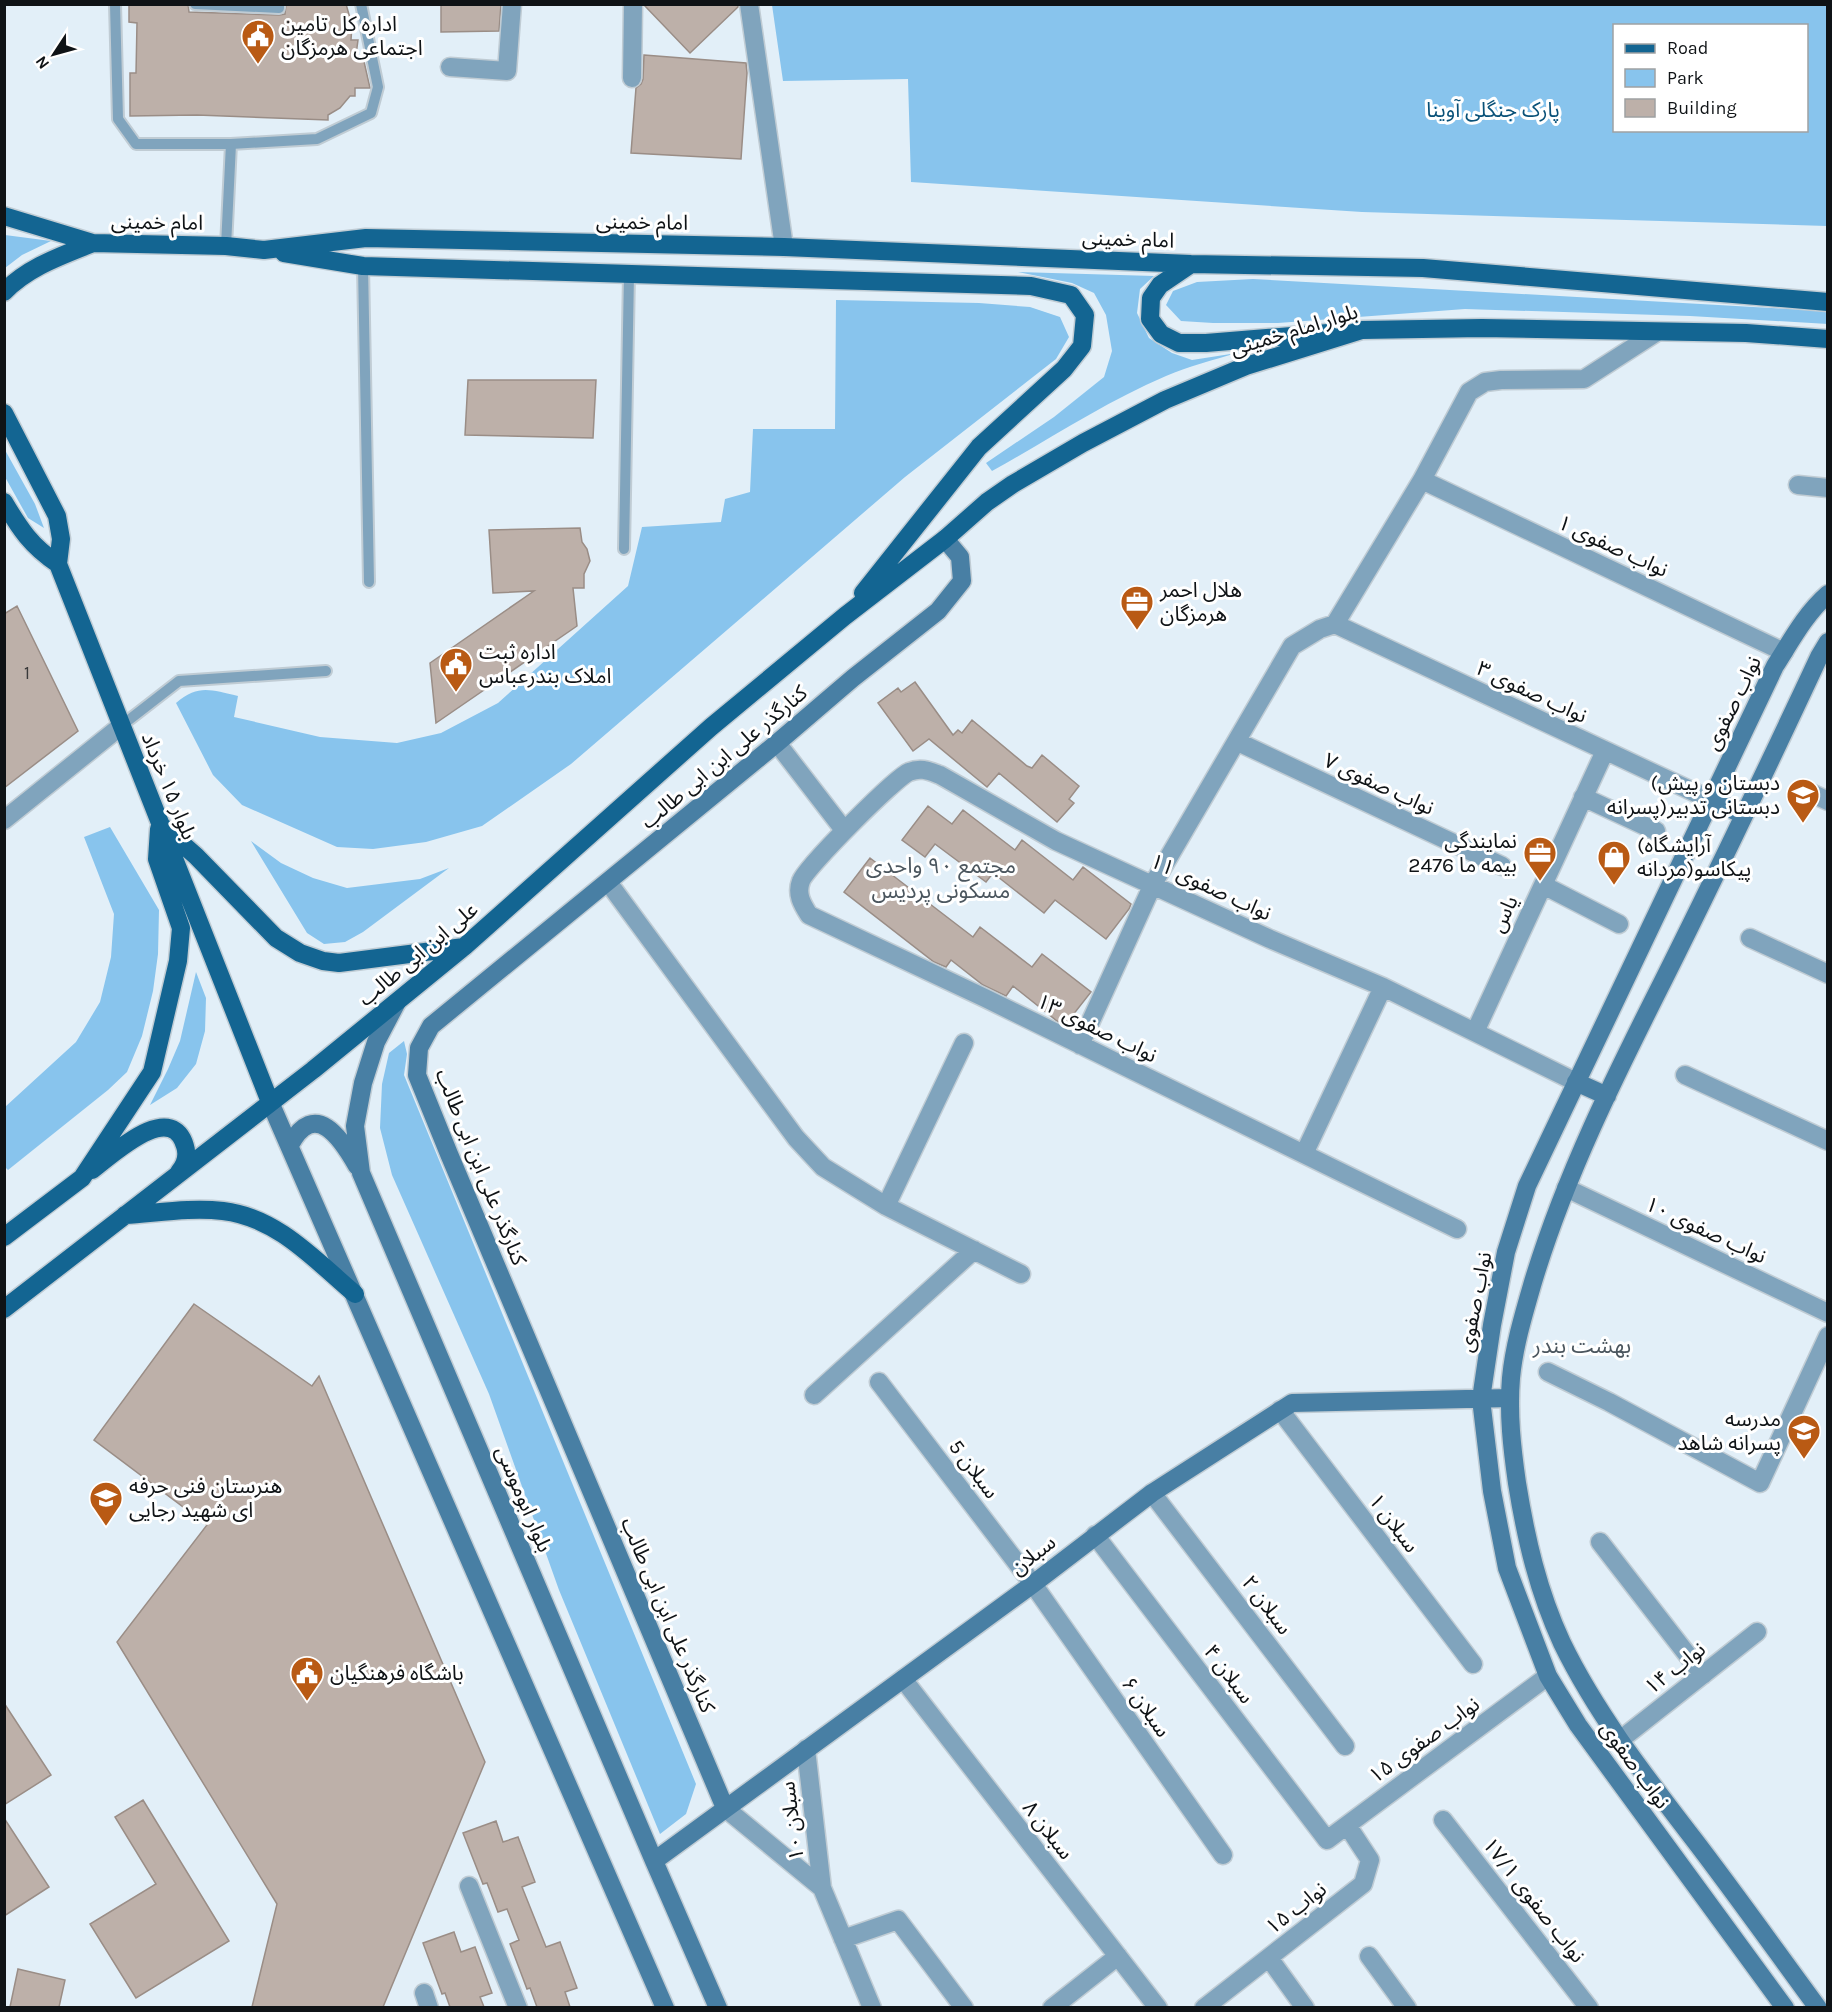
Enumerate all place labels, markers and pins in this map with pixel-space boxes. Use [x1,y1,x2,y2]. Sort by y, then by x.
place label: اداره کل تامین اجتماعی هرمزگان [281,12,423,60]
public building icon: اداره کل تامین اجتماعی هرمزگان [240,18,276,65]
place label: هلال احمر هرمزگان [1159,578,1242,626]
office icon: هلال احمر هرمزگان [1119,584,1155,631]
place label: اداره ثبت املاک بندرعباس [479,640,611,688]
public building icon: اداره ثبت املاک بندرعباس [438,646,474,693]
place label: (دبستان و پیش دبستانی تدبیر(پسرانه [1607,771,1780,820]
school or university icon: (دبستان و پیش دبستانی تدبیر(پسرانه [1785,777,1821,824]
place label: نمایندگی بیمه ما 2476 [1408,829,1517,877]
place label: (آرایشگاه پیکاسو(مردانه [1637,833,1751,882]
office icon: نمایندگی بیمه ما 2476 [1522,835,1558,882]
shop icon: (آرایشگاه پیکاسو(مردانه [1596,839,1632,886]
place label: مدرسه پسرانه شاهد [1677,1407,1781,1456]
school or university icon: مدرسه پسرانه شاهد [1786,1413,1822,1460]
place label: هنرستان فنی حرفه ای شهید رجایی [129,1474,282,1522]
school or university icon: هنرستان فنی حرفه ای شهید رجایی [88,1480,124,1527]
public building icon: باشگاه فرهنگیان [289,1655,325,1702]
place label: باشگاه فرهنگیان [330,1661,464,1685]

